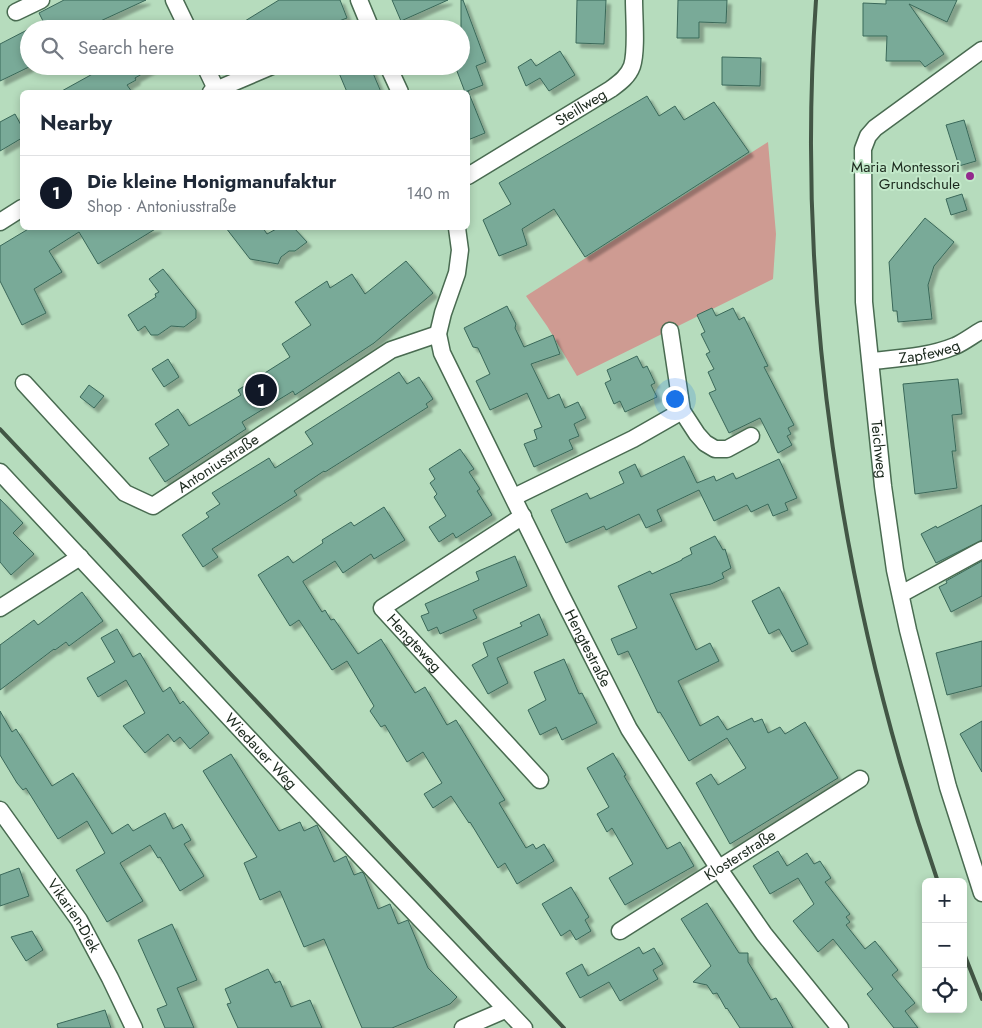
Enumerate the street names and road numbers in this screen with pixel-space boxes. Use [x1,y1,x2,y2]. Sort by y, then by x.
street label: Steillweg [551,83,611,132]
street label: Zapfeweg [898,334,963,369]
street label: Teichweg [865,419,893,479]
street label: Antoniusstraße [173,428,263,498]
street label: Hengtestraße [559,605,617,691]
street label: Hengteweg [382,609,447,677]
street label: Wiedauer Weg [219,708,302,794]
street label: Klosterstraße [700,824,780,886]
street label: Vikarien-Diek [42,874,106,957]

